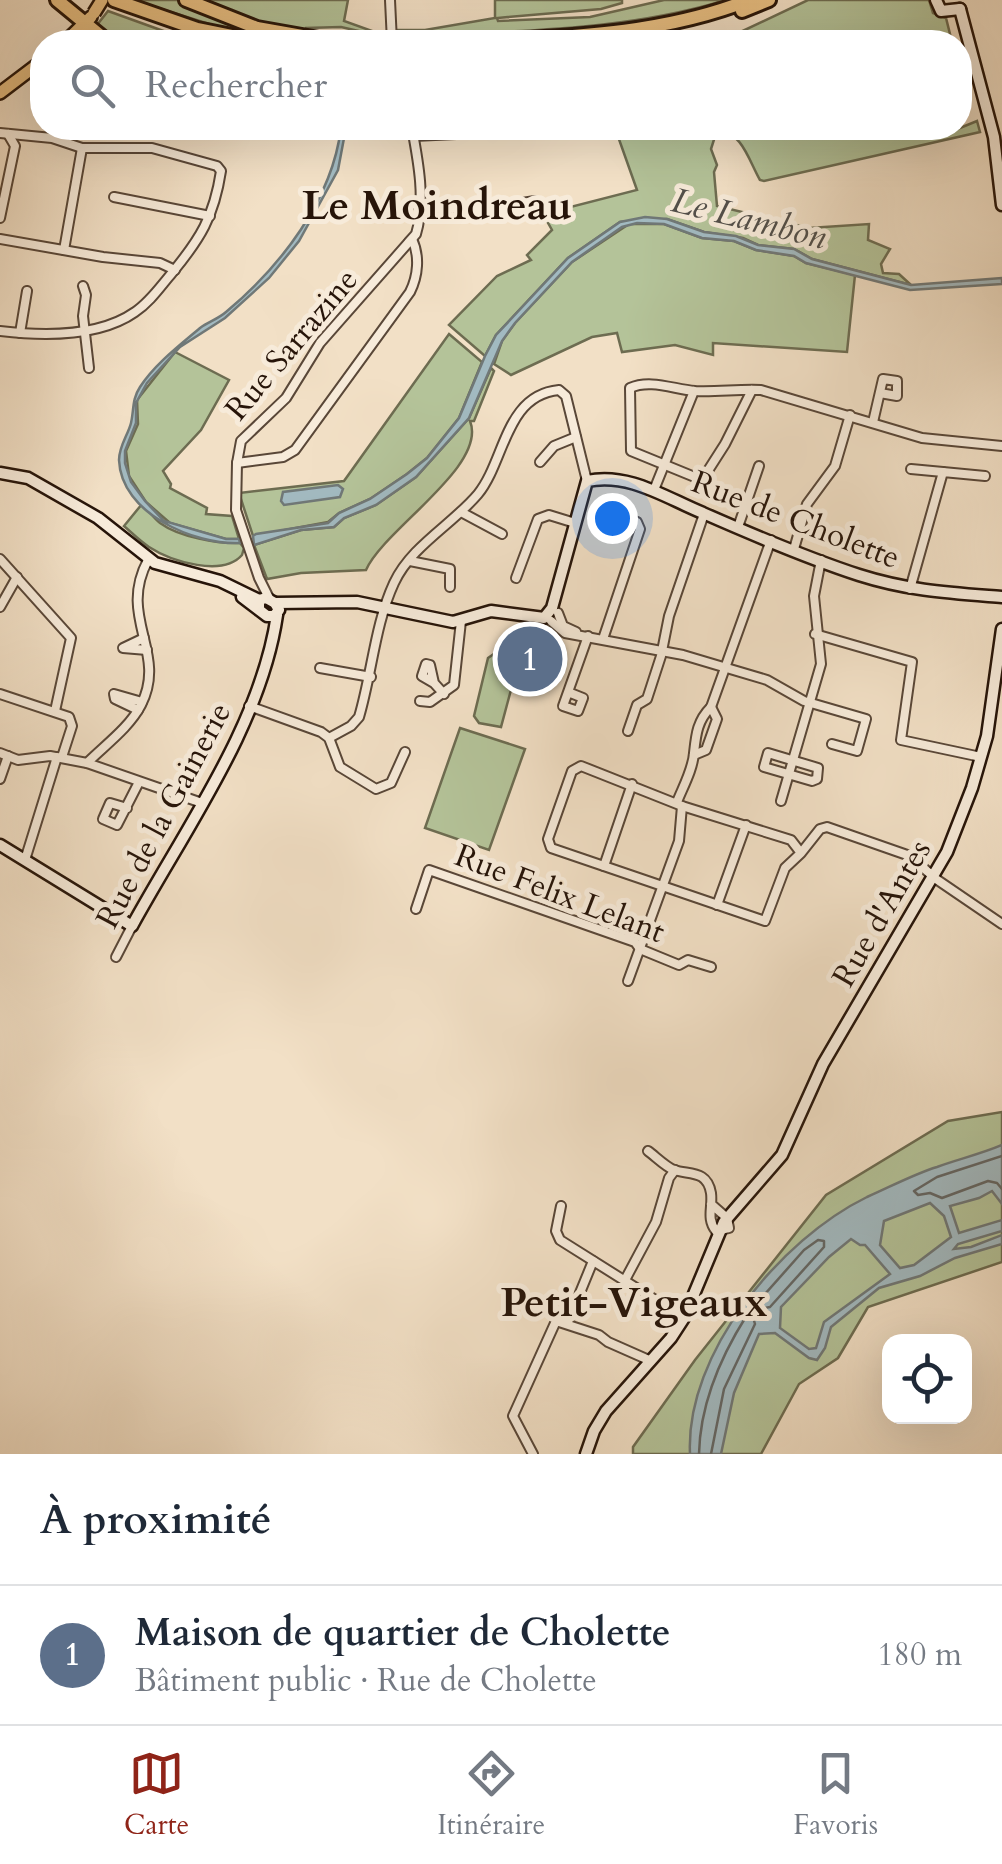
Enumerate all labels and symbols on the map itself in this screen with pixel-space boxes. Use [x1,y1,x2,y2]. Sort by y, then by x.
district label: Le Moindreau [302,177,572,234]
water label: Le Lambon [666,177,831,261]
street label: Rue Sarrazine [215,259,368,430]
street label: Rue de Cholette [685,460,906,580]
your location [587,493,638,544]
pin: 1 [498,622,562,696]
street label: Rue de la Gainerie [86,695,242,936]
street label: Rue d'Antes [822,832,942,995]
street label: Rue Felix Lelant [448,834,671,954]
district label: Petit-Vigeaux [500,1274,768,1331]

